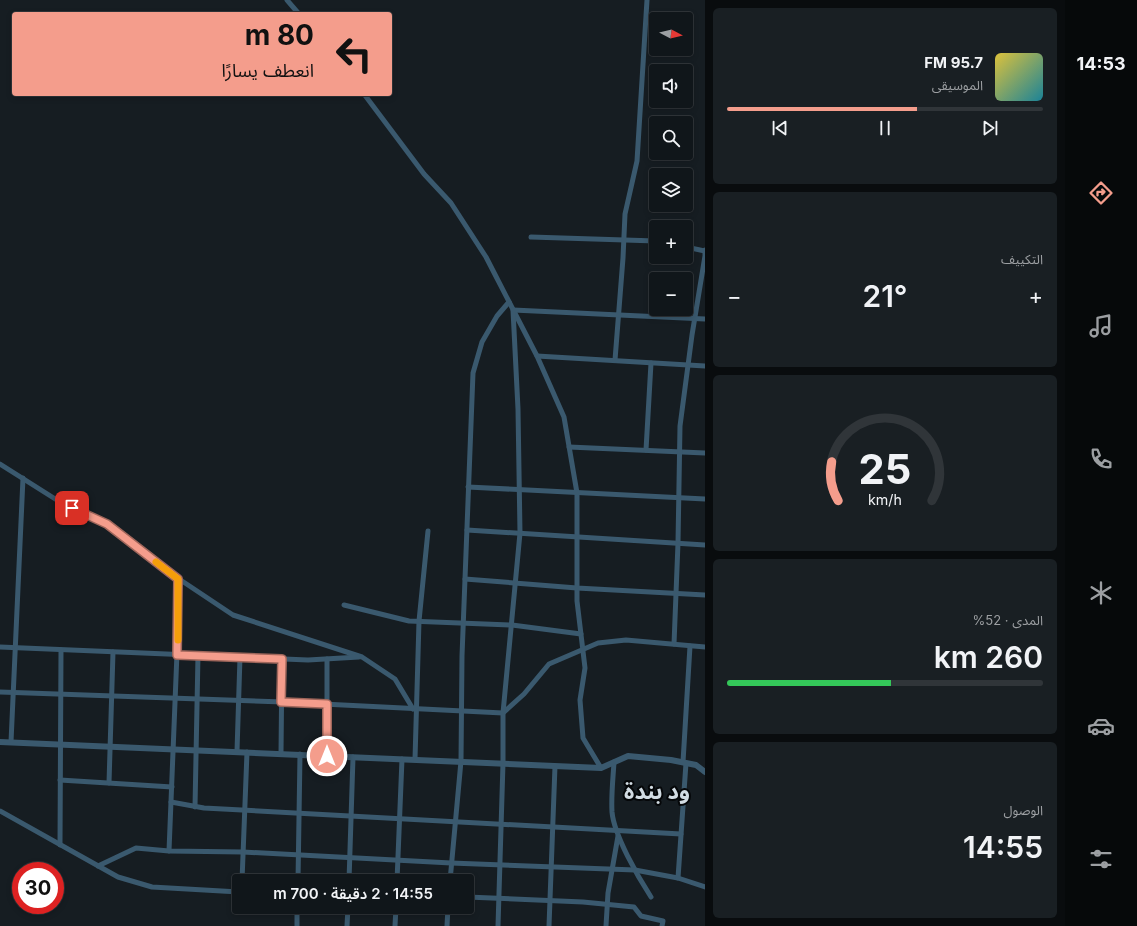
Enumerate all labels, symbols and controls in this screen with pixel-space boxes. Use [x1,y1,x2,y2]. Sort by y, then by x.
north arrow [649,12,693,56]
map controls [649,12,693,316]
text: 80 m [245,18,314,52]
icon: left [328,28,380,80]
text: 95.7 FM [924,53,983,72]
text: 14:53 [1076,53,1126,74]
text: انعطف يسارًا [222,60,314,81]
button: sound [649,64,693,108]
text: الموسيقى [932,77,983,93]
button: search [649,116,693,160]
icon: previous [769,117,791,139]
icon: pause [874,117,896,139]
icon: next [979,117,1001,139]
button: layers [649,168,693,212]
icon: directions [1087,179,1115,207]
button: + [649,220,693,264]
text: التكييف [1001,251,1043,267]
button: − [649,272,693,316]
text: 21° [862,278,908,314]
text: − [727,283,742,309]
text: + [1028,283,1043,309]
icon: music [1087,312,1115,340]
text: 25 [859,444,911,494]
icon: phone [1087,445,1115,473]
pin [55,491,89,525]
text: km/h [868,491,902,508]
icon: arrive [61,497,83,519]
icon: climate [1087,579,1115,607]
text: المدى · 52% [973,612,1043,628]
text: 260 km [934,639,1043,675]
icon: car [1087,712,1115,740]
position arrow [306,735,348,777]
district label: ود بندة [624,778,690,804]
text: الوصول [1003,802,1043,818]
text: 14:55 [963,829,1043,865]
icon: filters [1087,845,1115,873]
speed limit sign: 30 [12,862,64,914]
text: 14:55 · 2 دقيقة · 700 m [273,884,433,903]

